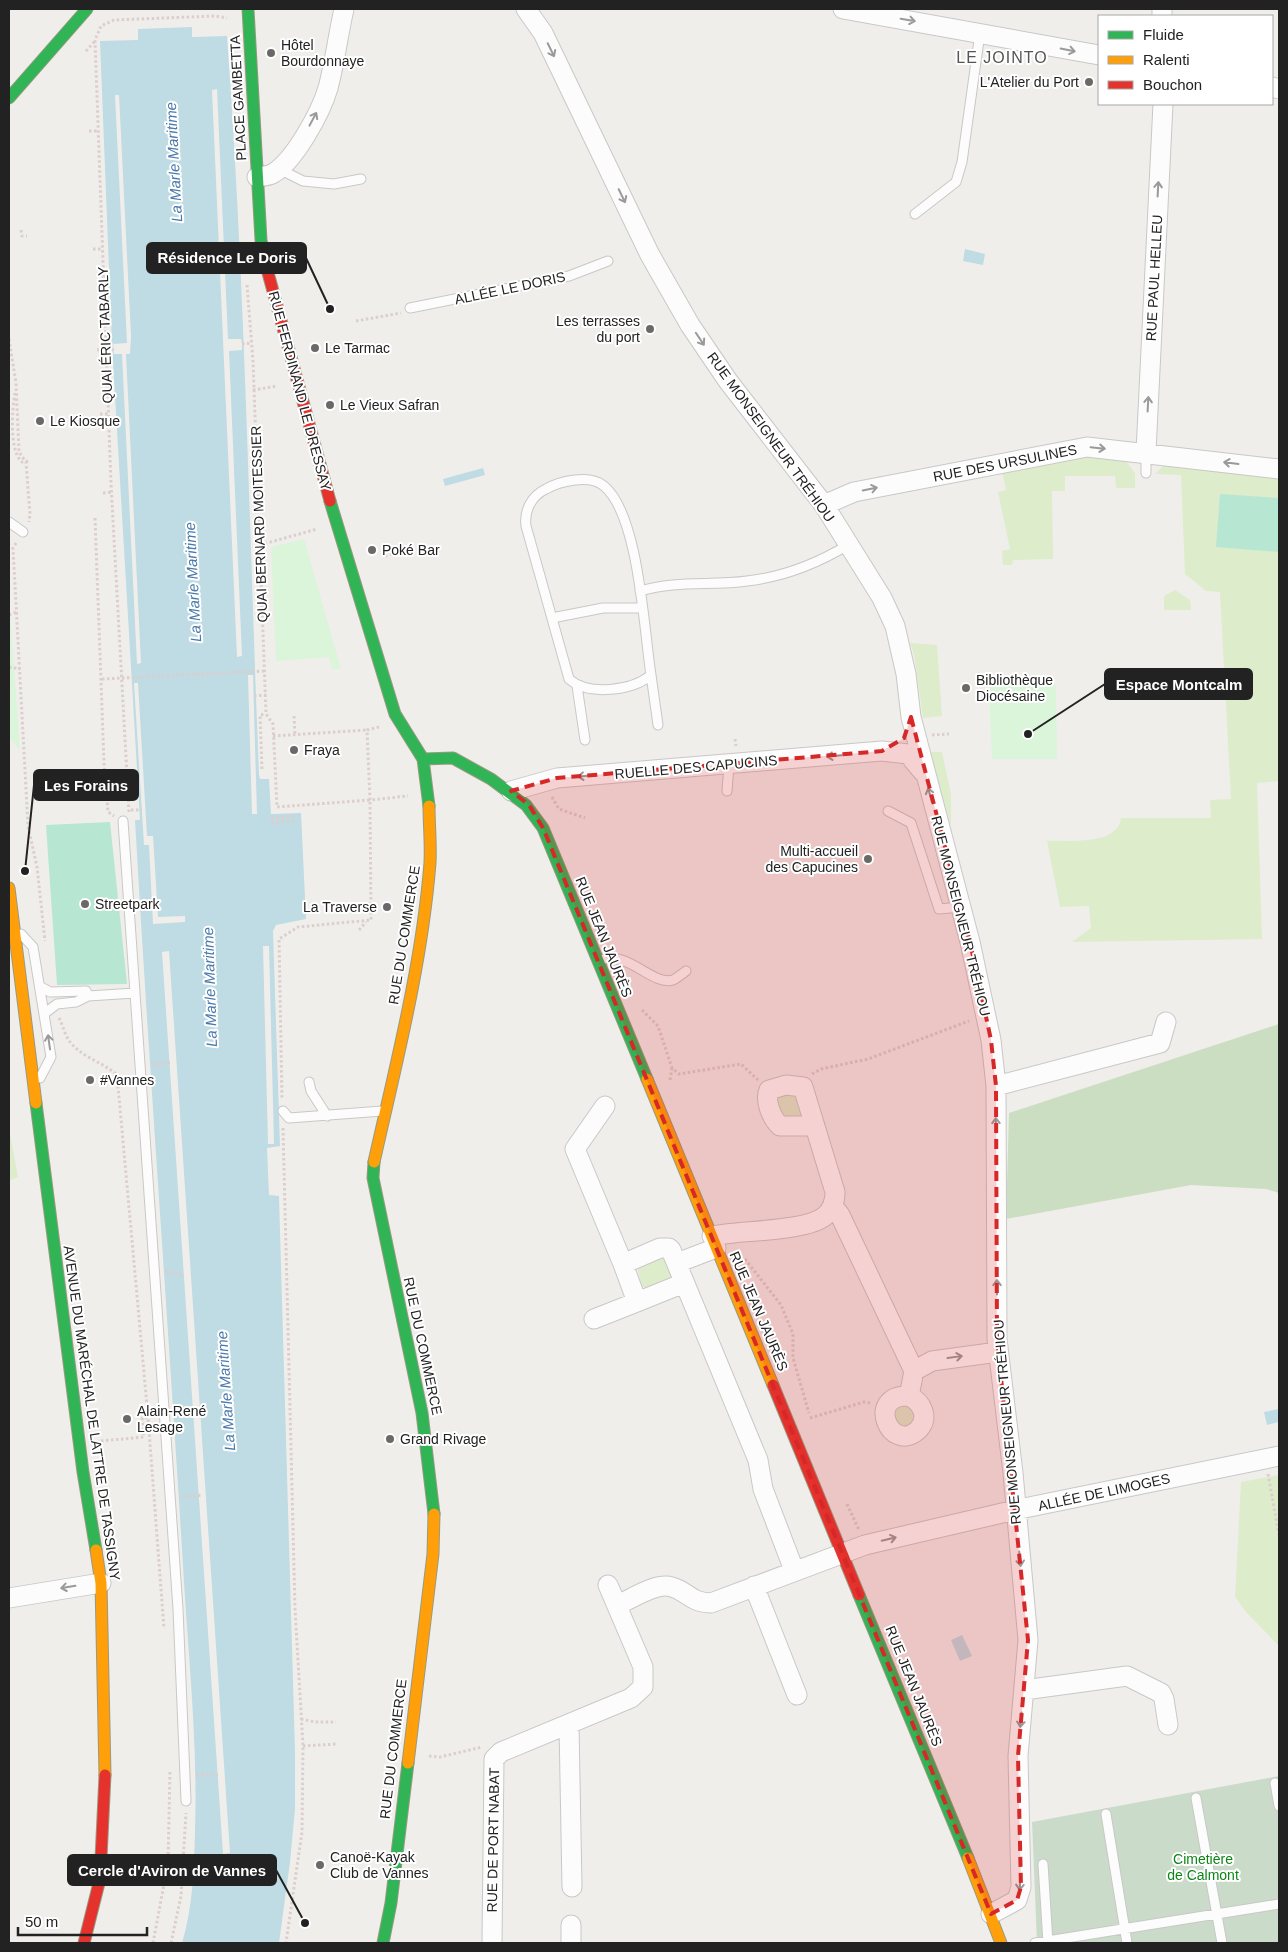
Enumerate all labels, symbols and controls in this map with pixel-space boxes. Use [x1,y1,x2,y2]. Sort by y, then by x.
legend [1098,15,1273,105]
one-way arrow [900,16,916,26]
text: Fluide [1143,26,1184,43]
street label: PLACE GAMBETTA [227,34,249,161]
place label: Hôtel Bourdonnaye [281,37,365,69]
one-way arrow [546,43,556,58]
one-way arrow [1059,45,1075,55]
marker: Hôtel Bourdonnaye [265,47,277,59]
district label: LE JOINTO [956,49,1048,66]
text: Ralenti [1143,51,1190,68]
place label: L'Atelier du Port [980,74,1079,90]
marker: L'Atelier du Port [1083,76,1095,88]
text: Bouchon [1143,76,1202,93]
water label: La Marle Maritime [162,102,185,222]
one-way arrow [309,113,319,127]
one-way arrow [1153,181,1162,197]
one-way arrow [618,189,628,204]
street label: RUE PAUL HELLEU [1143,214,1165,342]
callout: Résidence Le Doris [147,243,306,273]
text: Résidence Le Doris [157,249,297,266]
street label: QUAI ÉRIC TABARLY [95,266,115,404]
street label: ALLÉE LE DORIS [453,268,567,308]
street label: RUE FERDINAND LE DRESSAY [266,289,335,493]
place label: Les terrasses du port [556,313,640,345]
marker: Les terrasses du port [644,323,656,335]
one-way arrow [695,332,705,346]
place label: Le Tarmac [325,340,390,356]
marker: Le Tarmac [309,342,321,354]
street label: RUE MONSEIGNEUR TRÉHIOU [704,349,838,525]
one-way arrow [1143,396,1152,412]
place label: Le Vieux Safran [340,397,439,413]
marker: Le Vieux Safran [324,399,336,411]
place label: Le Kiosque [50,413,120,429]
marker: Le Kiosque [34,415,46,427]
street label: QUAI BERNARD MOITESSIER [248,425,270,623]
street label: RUE DES URSULINES [932,441,1078,485]
one-way arrow [1090,443,1106,453]
one-way arrow [1223,458,1239,468]
one-way arrow [861,484,877,493]
water label: La Marle Maritime [181,522,204,642]
place label: Poké Bar [382,542,440,558]
marker: Poké Bar [366,544,378,556]
callout: Espace Montcalm [1105,669,1252,699]
place label: Bibliothèque Diocésaine [976,672,1053,704]
text: Espace Montcalm [1116,676,1242,693]
marker: Bibliothèque Diocésaine [960,682,972,694]
place label: Fraya [304,742,340,758]
marker: Fraya [288,744,300,756]
one-way arrow [826,751,842,761]
street label: RUELLE DES CAPUCINS [614,752,778,782]
callout: Les Forains [34,770,138,800]
one-way arrow [577,771,593,781]
text: Les Forains [44,777,128,794]
one-way arrow [925,788,935,804]
street label: RUE MONSEIGNEUR TRÉHIOU [928,814,994,1018]
place label: Multi-accueil des Capucines [765,843,858,875]
marker: Multi-accueil des Capucines [862,853,874,865]
street label: RUE DU COMMERCE [385,864,423,1006]
street label: RUE JEAN JAURÈS [573,874,635,1000]
place label: Streetpark [95,896,161,912]
marker: Streetpark [79,898,91,910]
place label: La Traverse [303,899,377,915]
marker: La Traverse [381,901,393,913]
water label: La Marle Maritime [199,927,220,1047]
one-way arrow [43,1034,53,1050]
place label: #Vannes [100,1072,154,1088]
marker: #Vannes [84,1074,96,1086]
one-way arrow [991,1117,1001,1134]
street label: AVENUE DU MARÉCHAL DE LATTRE DE TASSIGNY [61,1244,124,1582]
street label: RUE JEAN JAURÈS [727,1249,791,1373]
street label: RUE DU COMMERCE [401,1275,445,1417]
one-way arrow [992,1280,1002,1296]
street label: RUE MONSEIGNEUR TRÉHIOU [990,1319,1024,1525]
water label: La Marle Maritime [213,1331,238,1451]
one-way arrow [946,1352,962,1362]
place label: Alain-René Lesage [137,1403,206,1435]
marker: Alain-René Lesage [121,1413,133,1425]
place label: Grand Rivage [400,1431,487,1447]
marker: Grand Rivage [384,1433,396,1445]
street label: ALLÉE DE LIMOGES [1037,1470,1171,1514]
one-way arrow [881,1534,897,1543]
one-way arrow [1015,1550,1025,1566]
one-way arrow [60,1583,76,1593]
street label: RUE JEAN JAURÈS [883,1623,945,1749]
street label: RUE DU COMMERCE [376,1678,410,1820]
one-way arrow [1017,1712,1026,1728]
street label: RUE DE PORT NABAT [484,1767,502,1912]
place label: Canoë-Kayak Club de Vannes [330,1849,429,1881]
park label: Cimetière de Calmont [1167,1851,1239,1883]
callout: Cercle d'Aviron de Vannes [68,1855,276,1885]
marker: Canoë-Kayak Club de Vannes [314,1859,326,1871]
text: Cercle d'Aviron de Vannes [78,1862,266,1879]
one-way arrow [1016,1874,1025,1890]
scale bar [18,1904,146,1936]
text: 50 m [25,1913,58,1930]

